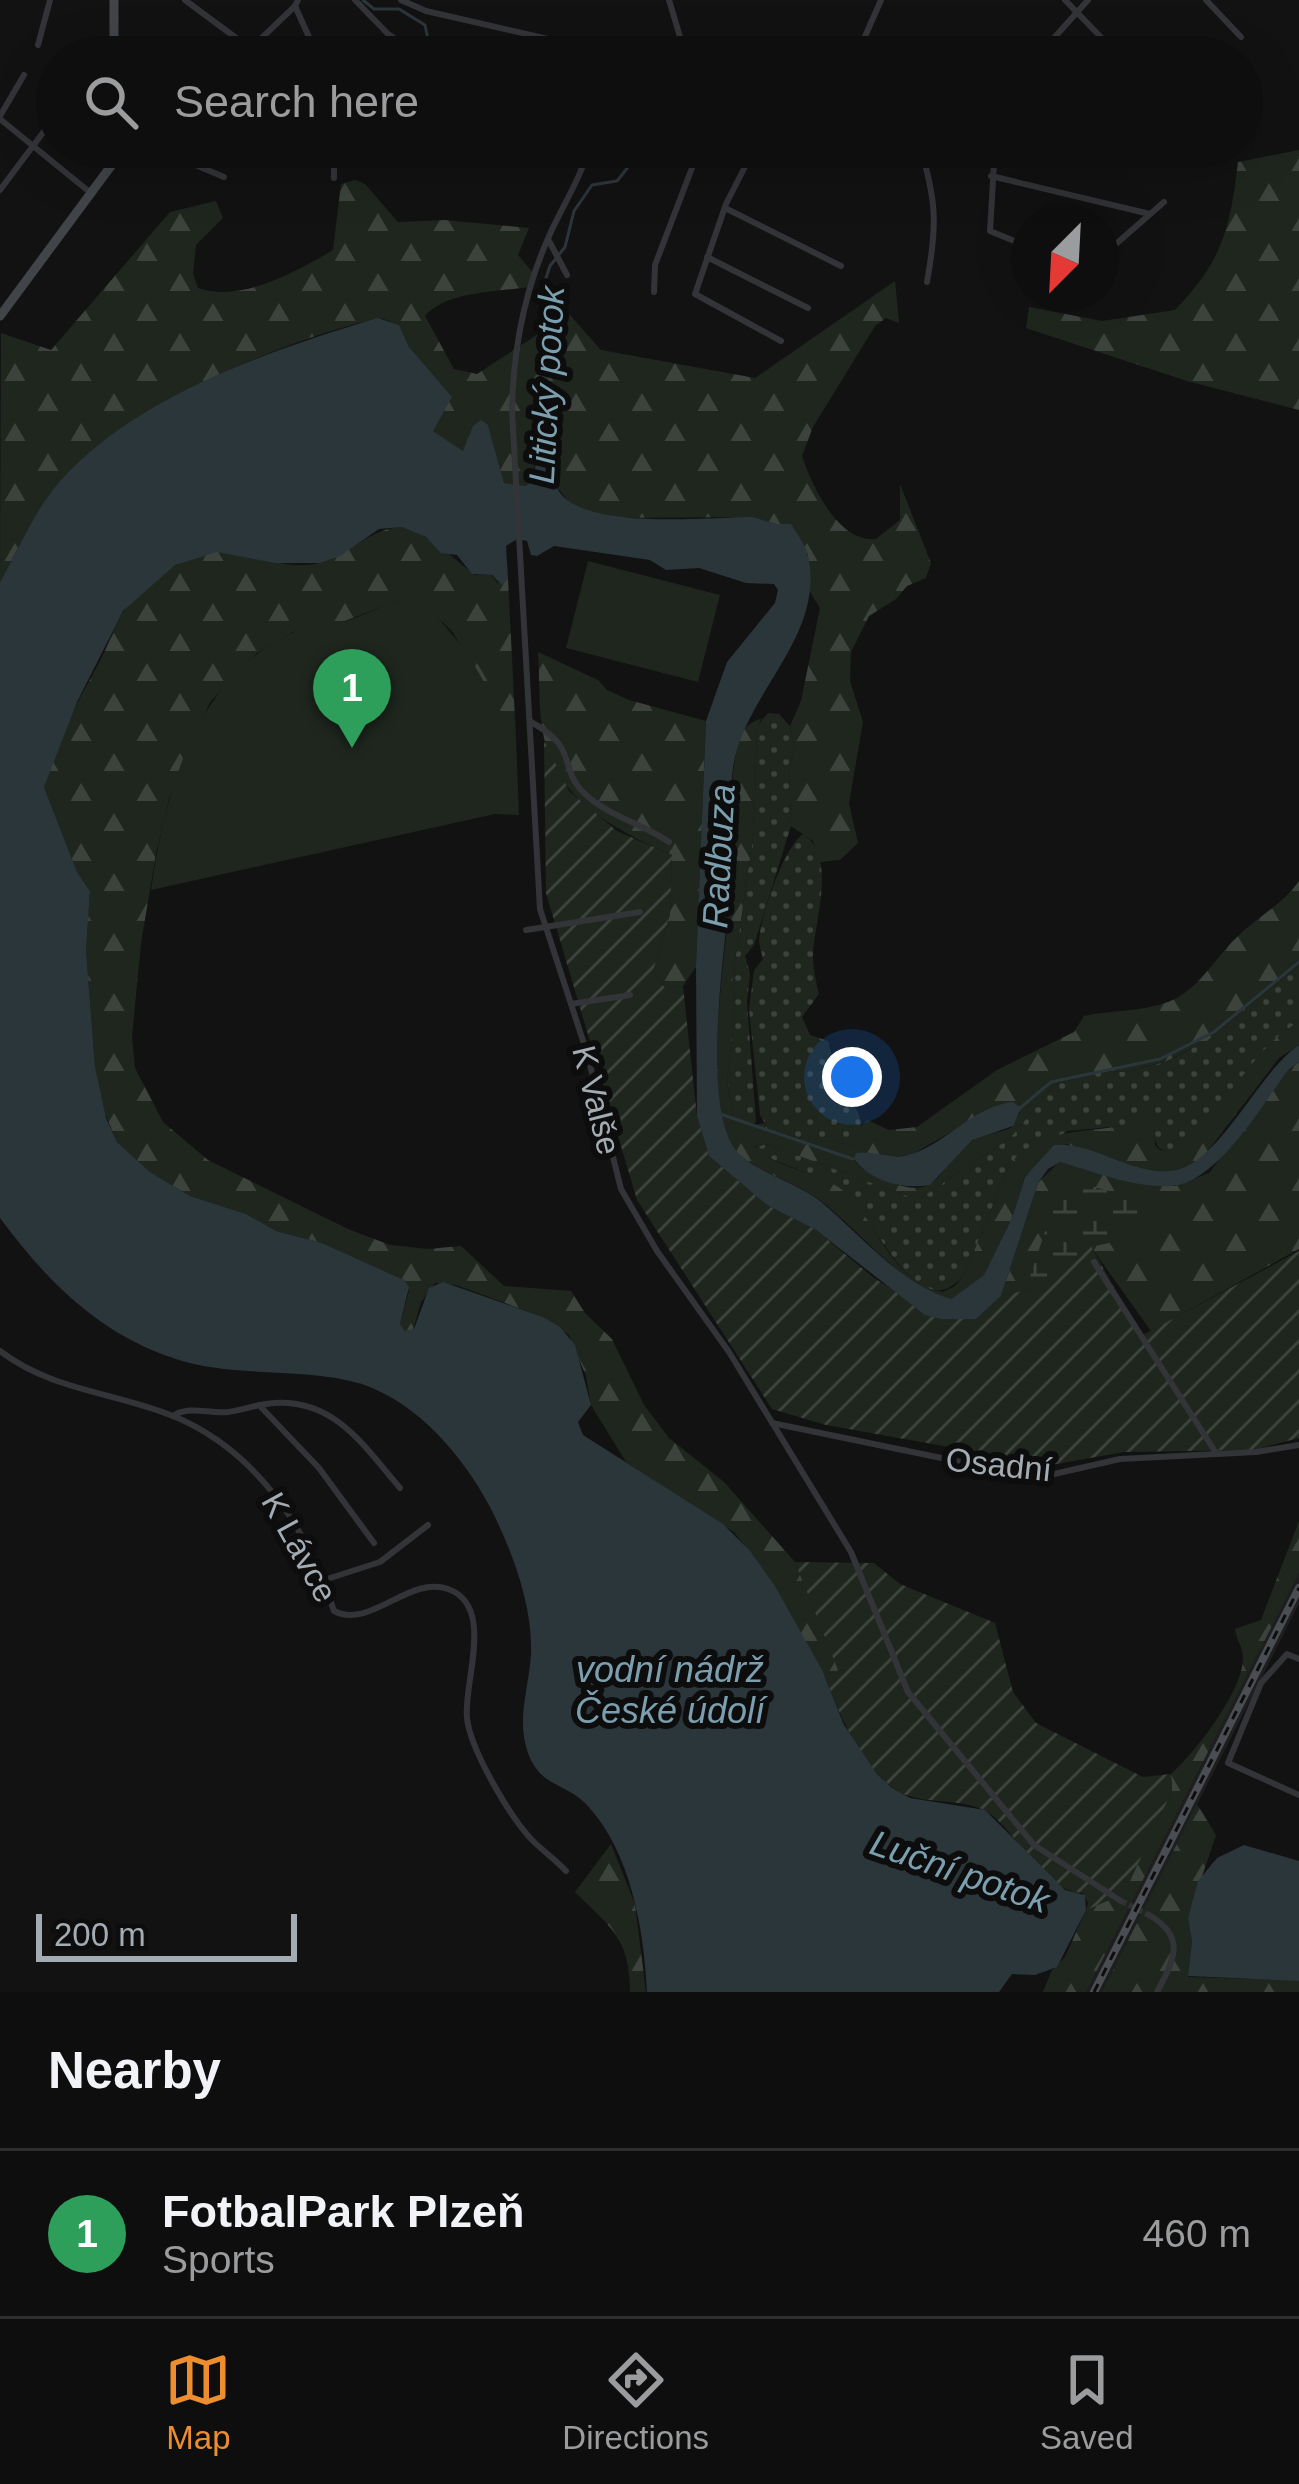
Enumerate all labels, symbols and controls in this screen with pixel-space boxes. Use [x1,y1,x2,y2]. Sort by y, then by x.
search box [36,36,1263,168]
icon: search [78,69,144,135]
text: Search here [174,76,419,127]
north arrow [1011,204,1119,312]
water label: Litický potok [521,283,572,485]
pin: 1 [313,649,391,748]
water label: Radbuza [694,783,743,929]
street label: K Valše [565,1042,628,1159]
your location [822,1047,882,1107]
street label: Osadní [944,1441,1054,1488]
street label: K Lávce [254,1486,345,1608]
water label: vodní nádrž České údolí [575,1649,768,1731]
water label: Luční potok [865,1822,1056,1922]
scale bar [36,1908,297,1961]
text: 200 m [54,1916,146,1953]
text: Nearby [48,2042,221,2099]
text: FotbalPark Plzeň [162,2186,525,2237]
text: 1 [76,2212,98,2255]
text: 460 m [1143,2212,1251,2255]
text: Sports [162,2238,275,2281]
tab: Map [165,2347,231,2457]
tab: Directions [562,2347,709,2457]
tab: Saved [1040,2347,1134,2457]

